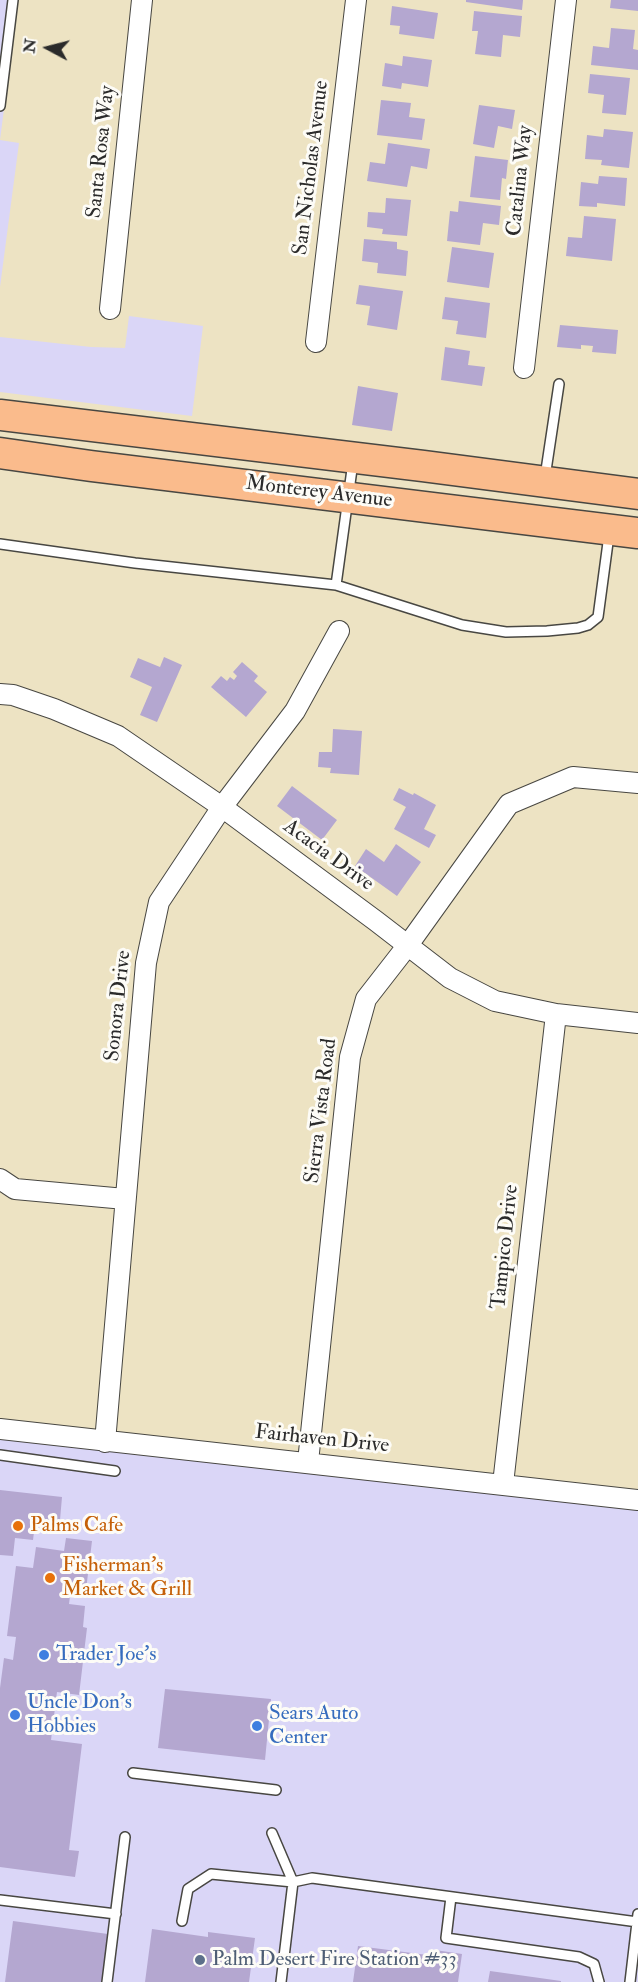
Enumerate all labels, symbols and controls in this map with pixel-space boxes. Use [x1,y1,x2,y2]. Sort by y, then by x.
north arrow [18,18,78,78]
text: N [19,37,41,54]
street label: San Nicholas Avenue [289,79,335,257]
street label: Santa Rosa Way [83,84,121,220]
street label: Catalina Way [503,124,539,238]
street label: Monterey Avenue [244,472,394,514]
street label: Acacia Drive [278,815,378,897]
street label: Sonora Drive [101,949,137,1063]
street label: Sierra Vista Road [301,1037,343,1185]
street label: Tampico Drive [487,1183,525,1311]
street label: Fairhaven Drive [254,1420,390,1460]
place label: Palms Cafe [30,1513,123,1539]
marker: Palms Cafe [11,1519,25,1533]
place label: Fisherman's Market & Grill [62,1553,192,1603]
marker: Fisherman's Market & Grill [43,1571,57,1585]
place label: Trader Joe's [56,1642,156,1668]
marker: Trader Joe's [37,1648,51,1662]
place label: Uncle Don's Hobbies [27,1690,132,1740]
place label: Sears Auto Center [269,1701,358,1751]
marker: Uncle Don's Hobbies [8,1708,22,1722]
marker: Sears Auto Center [250,1719,264,1733]
place label: Palm Desert Fire Station #33 [212,1947,456,1973]
marker: Palm Desert Fire Station #33 [193,1953,207,1967]

